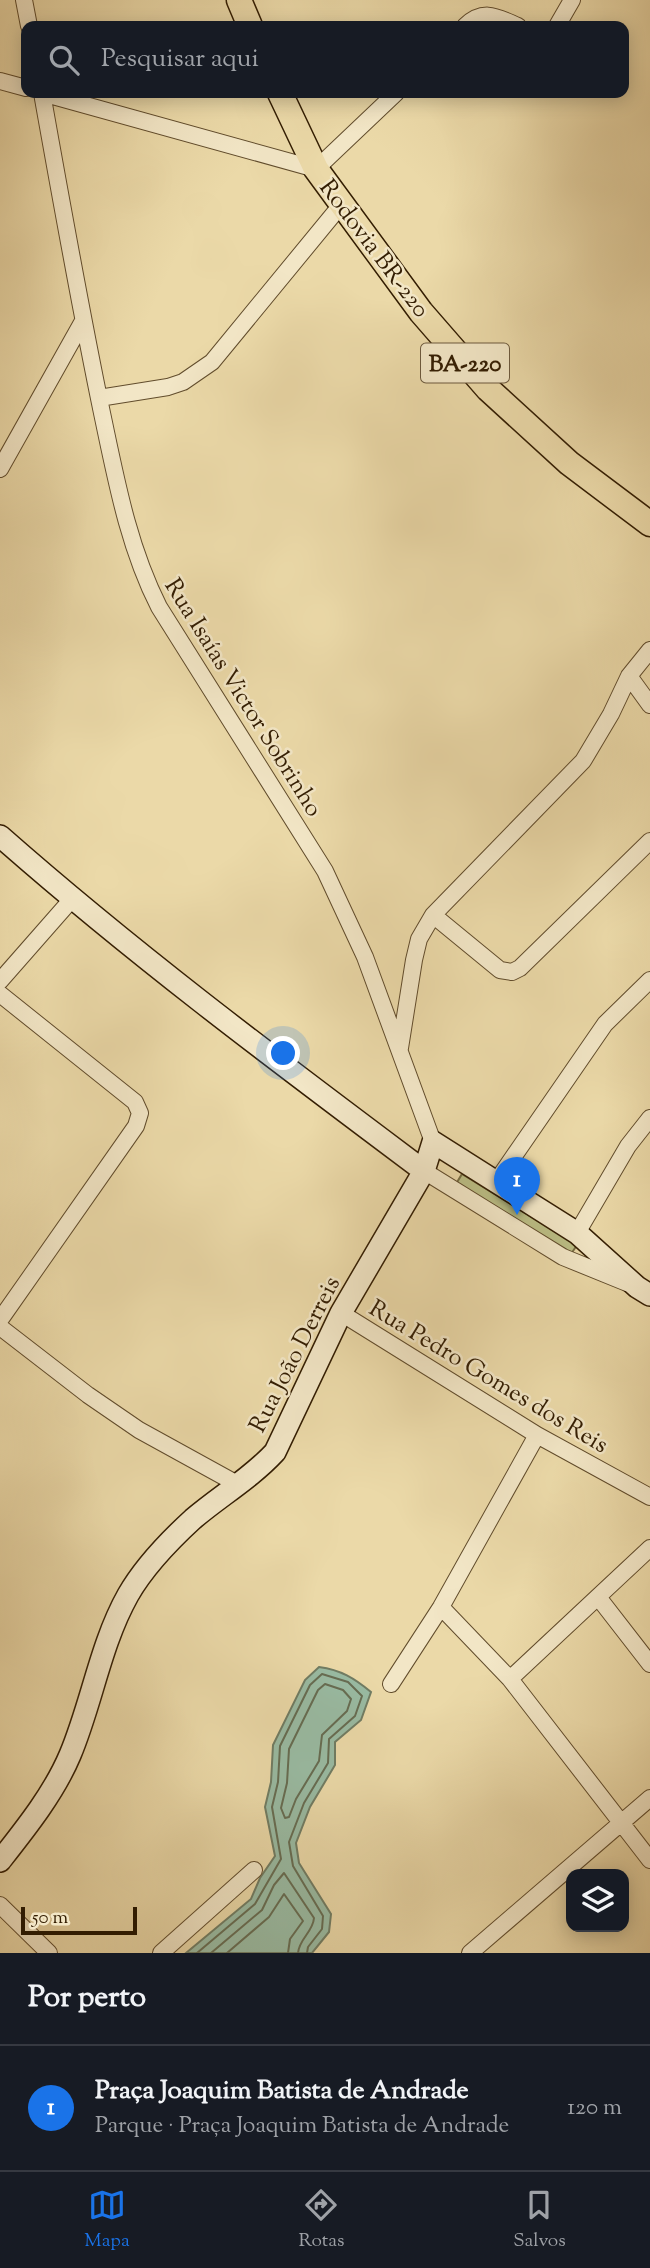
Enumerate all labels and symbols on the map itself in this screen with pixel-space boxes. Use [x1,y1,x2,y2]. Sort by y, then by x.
street label: Rodovia BR-220 [310,173,437,326]
road number: BA-220 [421,344,509,382]
street label: Rua Isaías Victor Sobrinho [155,572,330,824]
your location [266,1036,300,1070]
pin: 1 [494,1157,540,1215]
street label: Rua João Derreis [242,1271,350,1439]
street label: Rua Pedro Gomes dos Reis [362,1293,614,1463]
scale bar [21,1904,136,1936]

